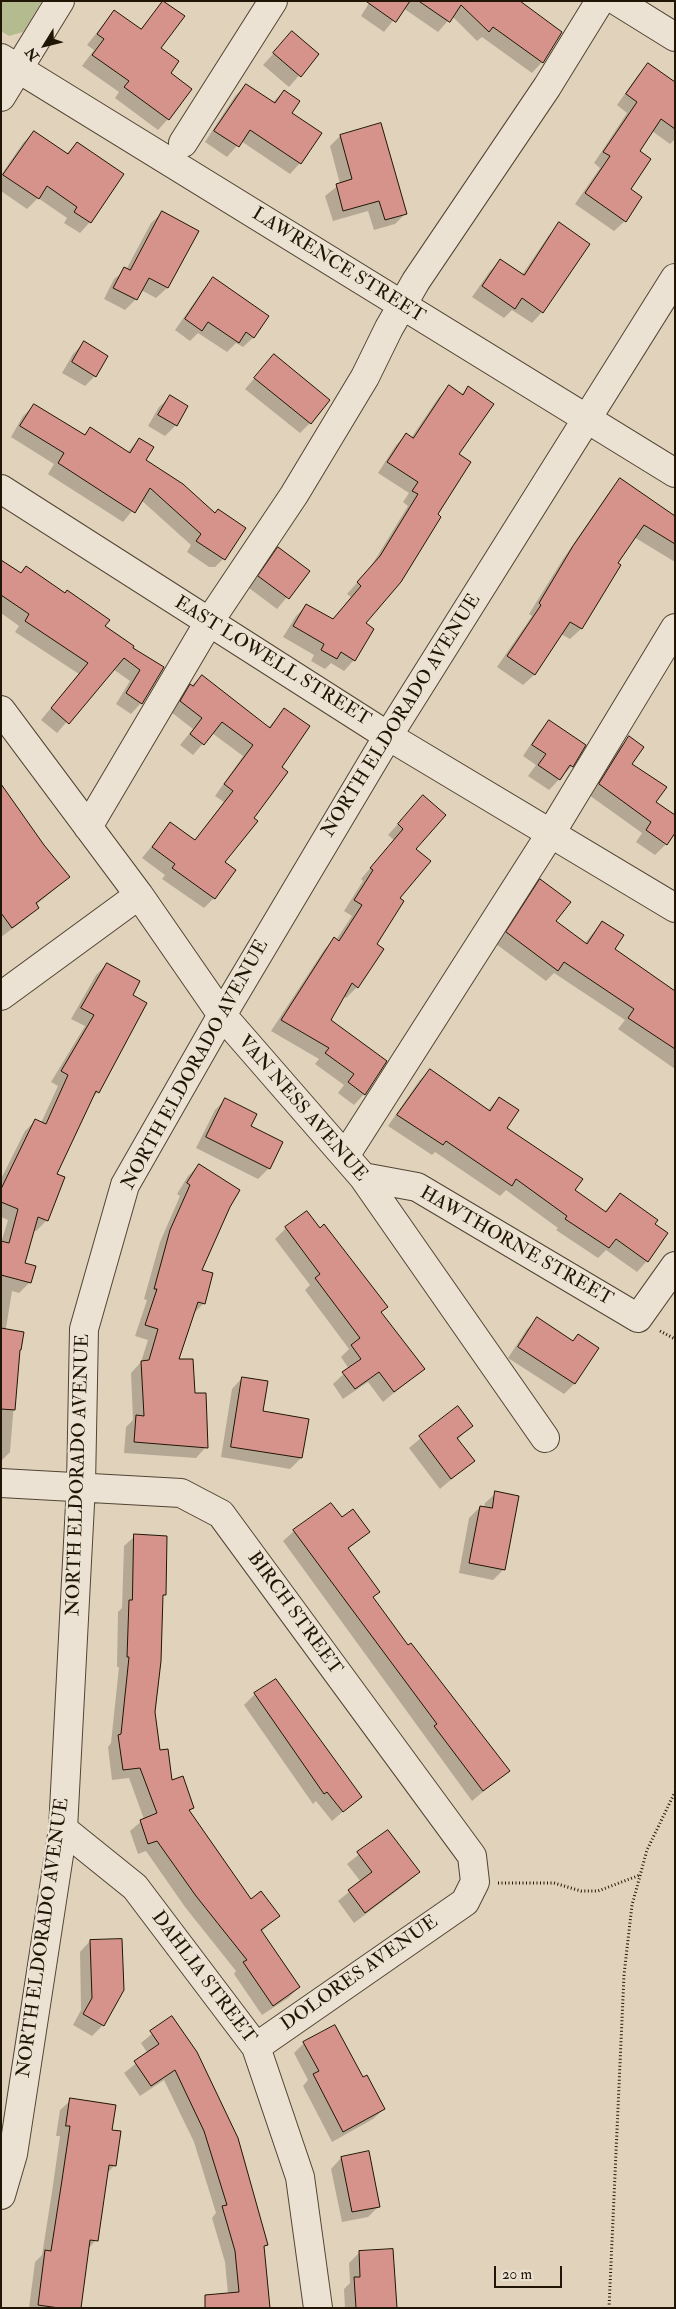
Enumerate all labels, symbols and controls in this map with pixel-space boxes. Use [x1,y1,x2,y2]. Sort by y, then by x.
north arrow [20,20,70,70]
text: N [22,44,43,64]
street label: LAWRENCE STREET [247,203,429,329]
street label: NORTH ELDORADO AVENUE [318,590,486,842]
street label: EAST LOWELL STREET [170,592,374,732]
street label: NORTH ELDORADO AVENUE [118,936,274,1194]
street label: VAN NESS AVENUE [232,1031,372,1187]
street label: HAWTHORNE STREET [415,1182,617,1312]
street label: NORTH ELDORADO AVENUE [63,1334,95,1616]
street label: BIRCH STREET [242,1548,346,1680]
street label: NORTH ELDORADO AVENUE [13,1797,75,2079]
street label: DAHLIA STREET [146,1907,260,2049]
street label: DOLORES AVENUE [277,1911,443,2037]
scale bar [496,2256,564,2288]
text: 20 m [502,2265,532,2284]

